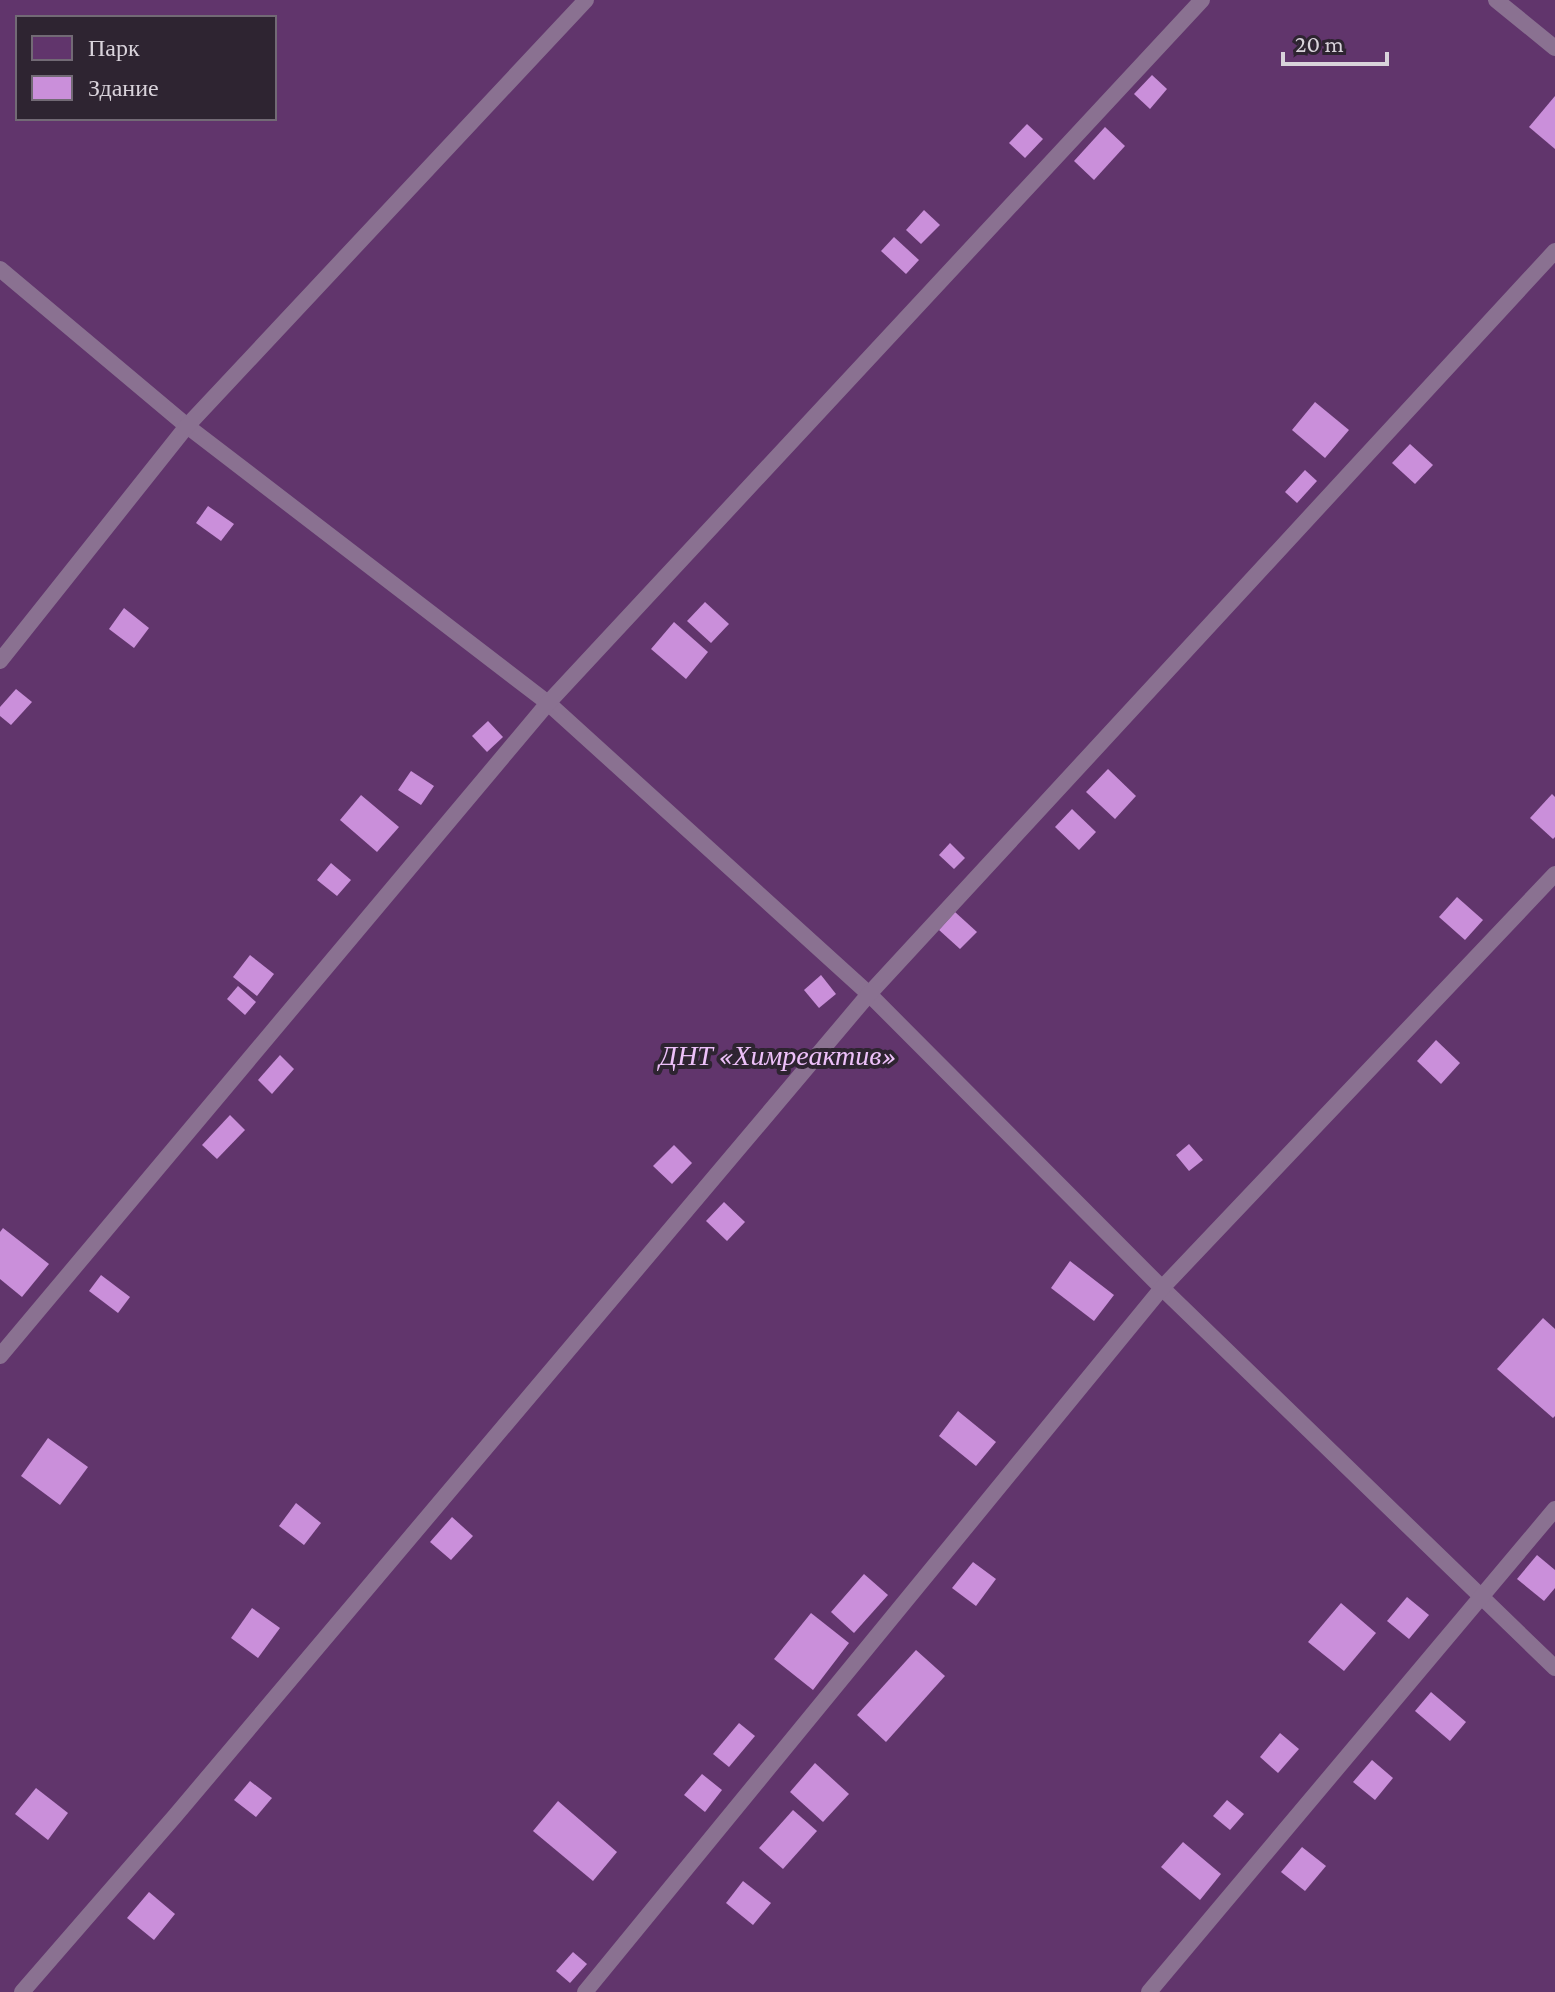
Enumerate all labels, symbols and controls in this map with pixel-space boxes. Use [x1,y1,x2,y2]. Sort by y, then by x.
legend [16,16,276,120]
scale bar [1283,16,1387,66]
text: 20 m [1295,30,1344,57]
text: Парк [88,34,140,61]
text: Здание [88,74,159,101]
park label: ДНТ «Химреактив» [656,1040,897,1071]

